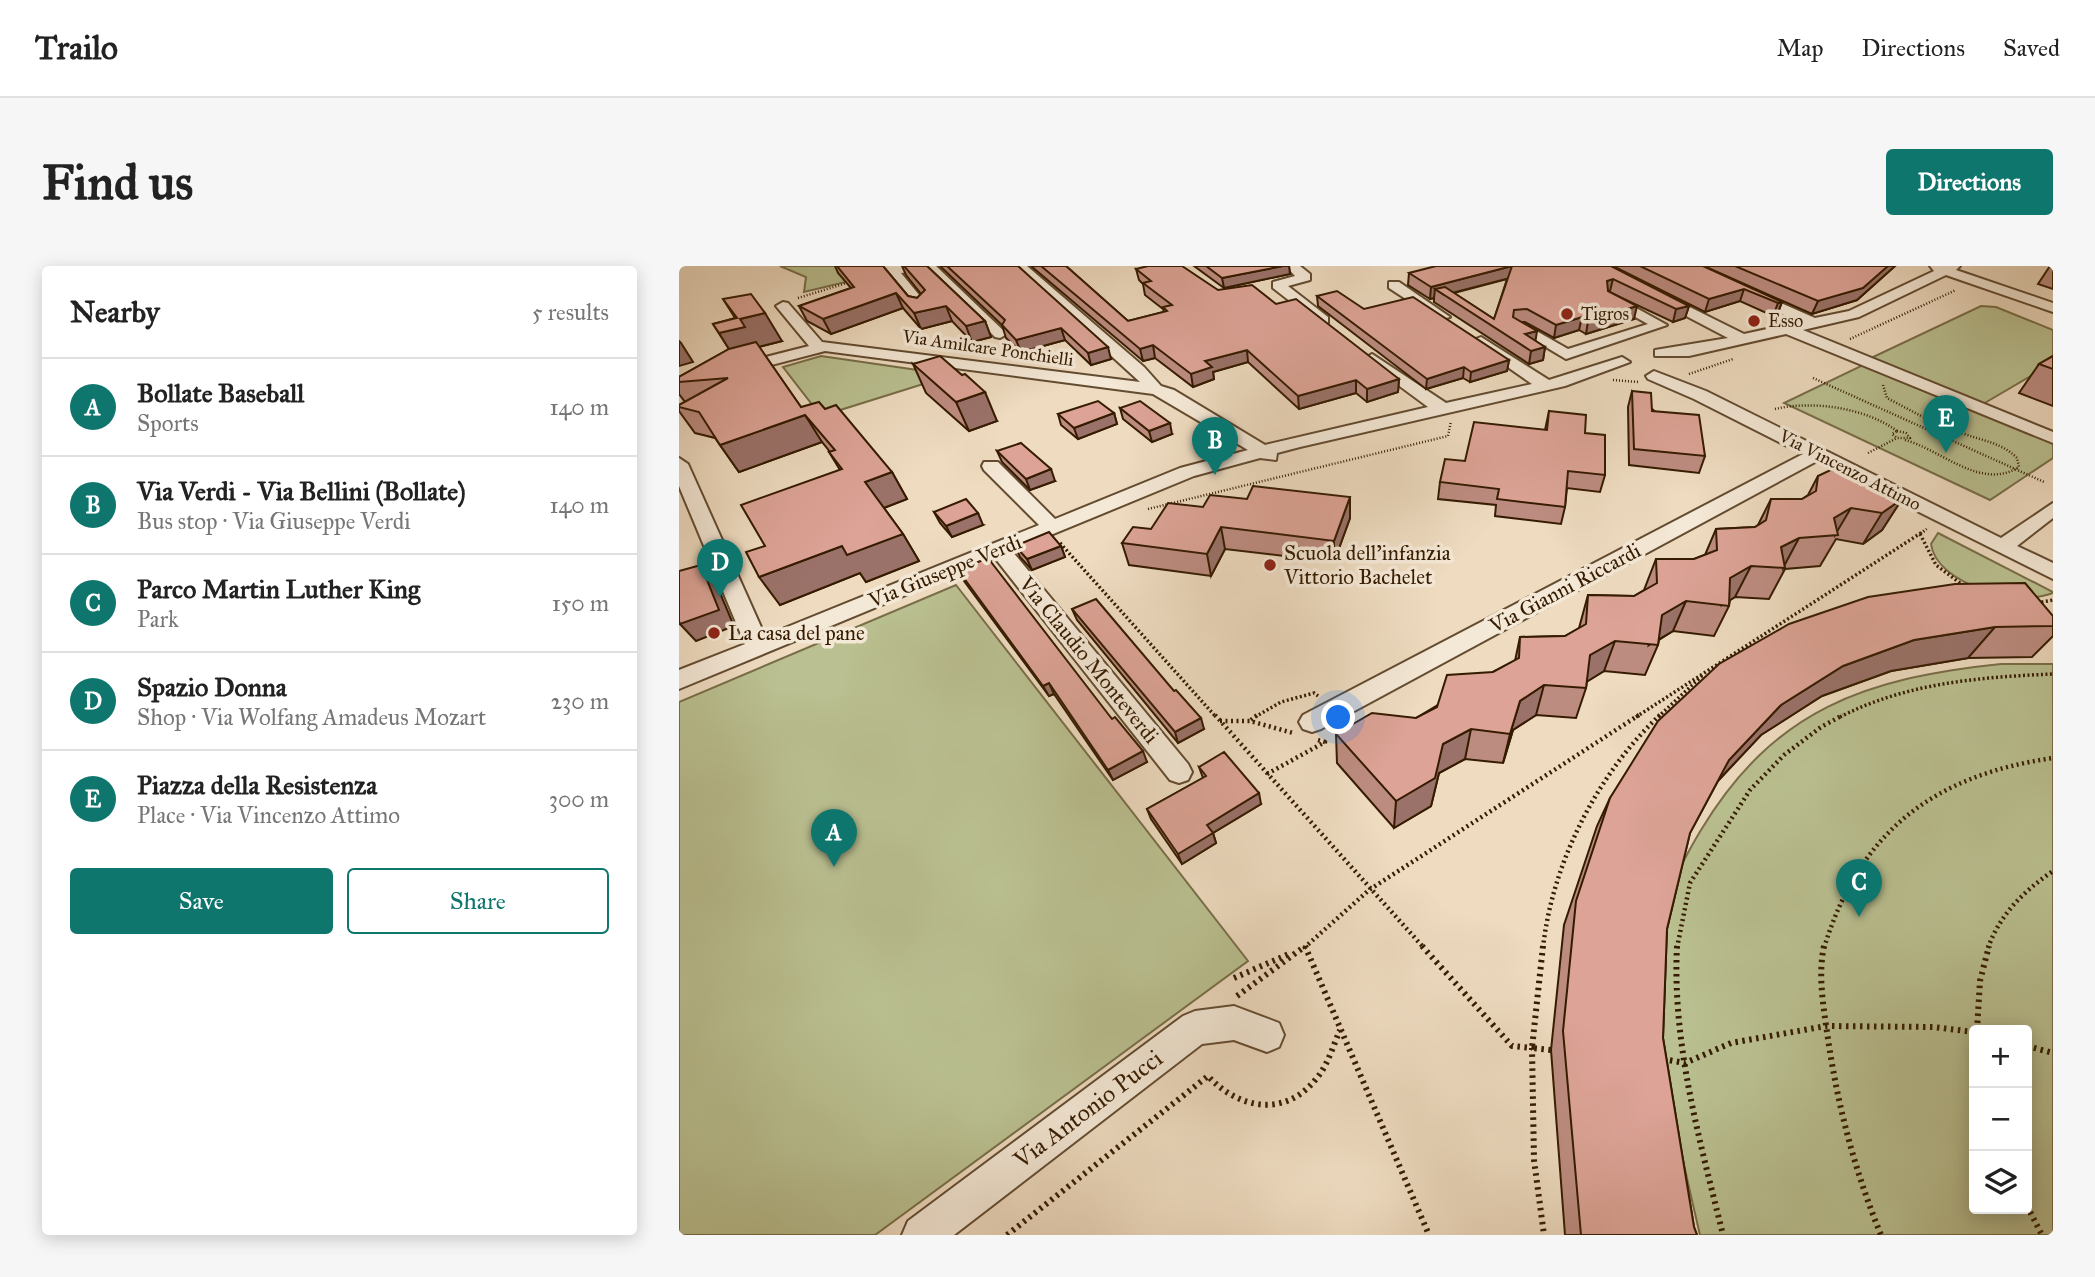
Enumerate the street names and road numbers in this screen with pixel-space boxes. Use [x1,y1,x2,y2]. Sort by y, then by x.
street label: Via Amilcare Ponchielli [900,325,1075,371]
street label: Via Vincenzo Attimo [1774,424,1925,515]
street label: Via Giuseppe Verdi [864,528,1025,614]
street label: Via Gianni Riccardi [1484,537,1645,639]
street label: Via Claudio Monteverdi [1013,570,1165,749]
street label: Via Antonio Pucci [1007,1043,1169,1175]

